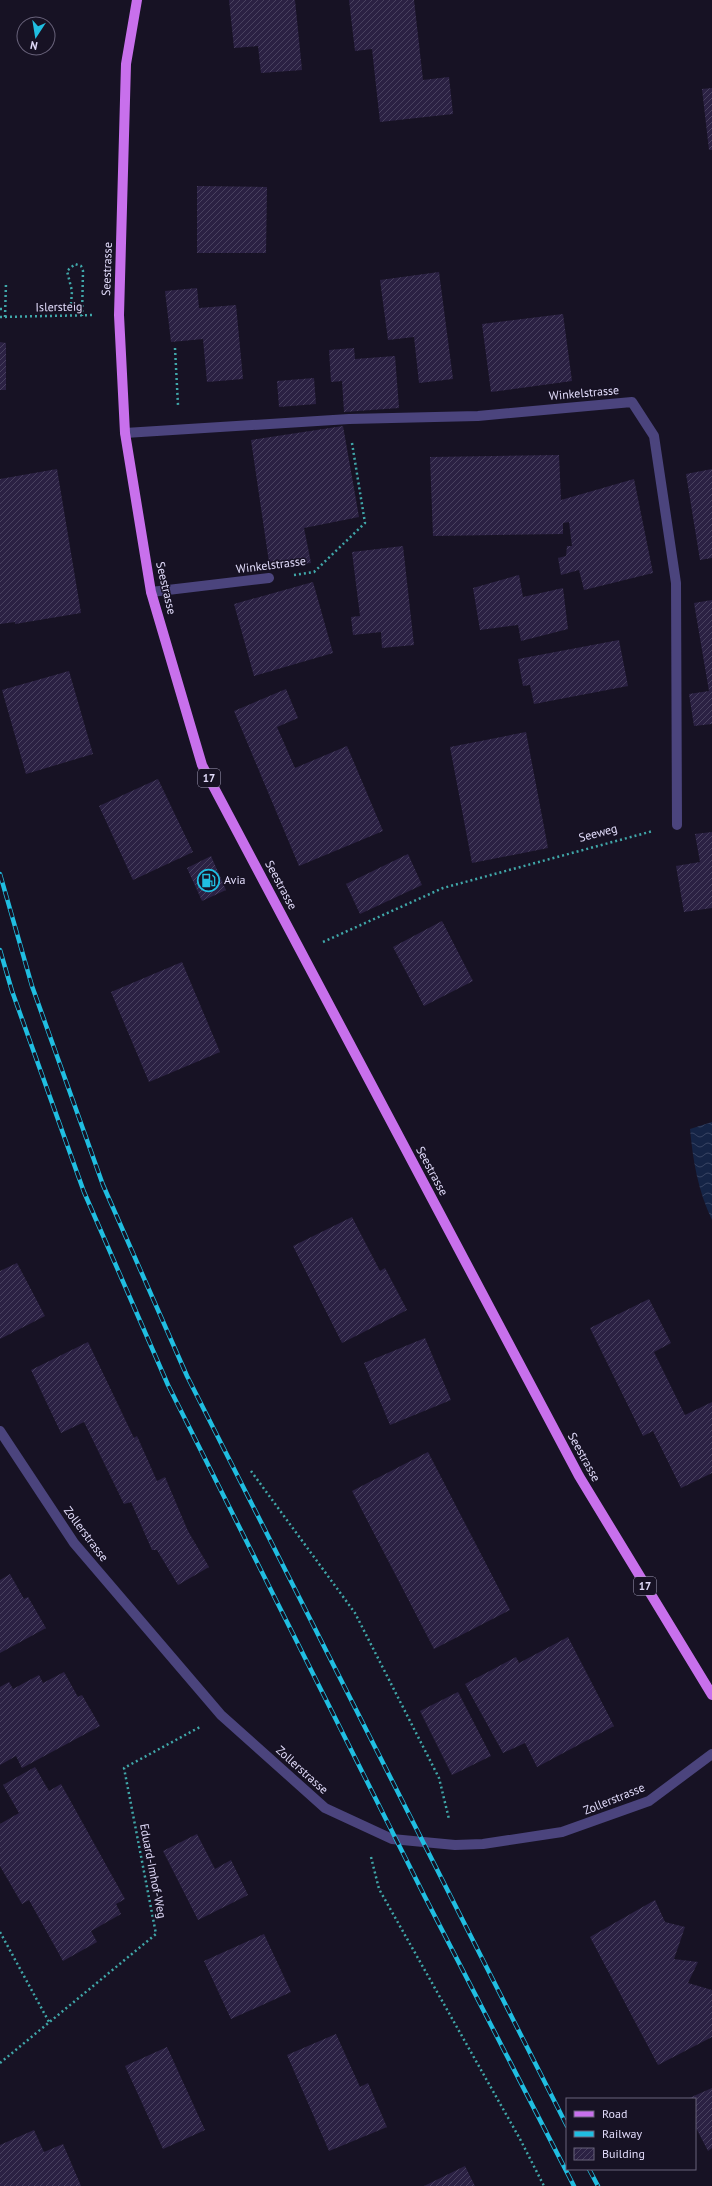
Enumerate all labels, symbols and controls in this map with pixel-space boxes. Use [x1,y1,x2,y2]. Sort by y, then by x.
north arrow [16,16,56,56]
text: N [29,38,39,53]
street label: Seestrasse [98,242,115,296]
street label: Islersteig [35,299,83,314]
street label: Winkelstrasse [548,382,620,403]
street label: Winkelstrasse [235,553,307,576]
street label: Seestrasse [153,560,180,616]
road number: 17 [198,769,220,787]
street label: Seeweg [577,820,619,845]
street label: Seestrasse [262,857,301,912]
fuel station icon: Avia [196,867,222,893]
place label: Avia [224,872,246,887]
street label: Seestrasse [413,1143,452,1198]
street label: Seestrasse [565,1430,604,1484]
street label: Zollerstrasse [61,1503,112,1564]
road number: 17 [634,1577,656,1595]
street label: Zollerstrasse [273,1742,331,1797]
street label: Zollerstrasse [581,1779,647,1818]
street label: Eduard-Imhof-Weg [137,1822,170,1920]
legend [566,2098,696,2170]
text: Road [602,2106,627,2121]
text: Railway [602,2126,642,2141]
text: Building [602,2146,645,2161]

